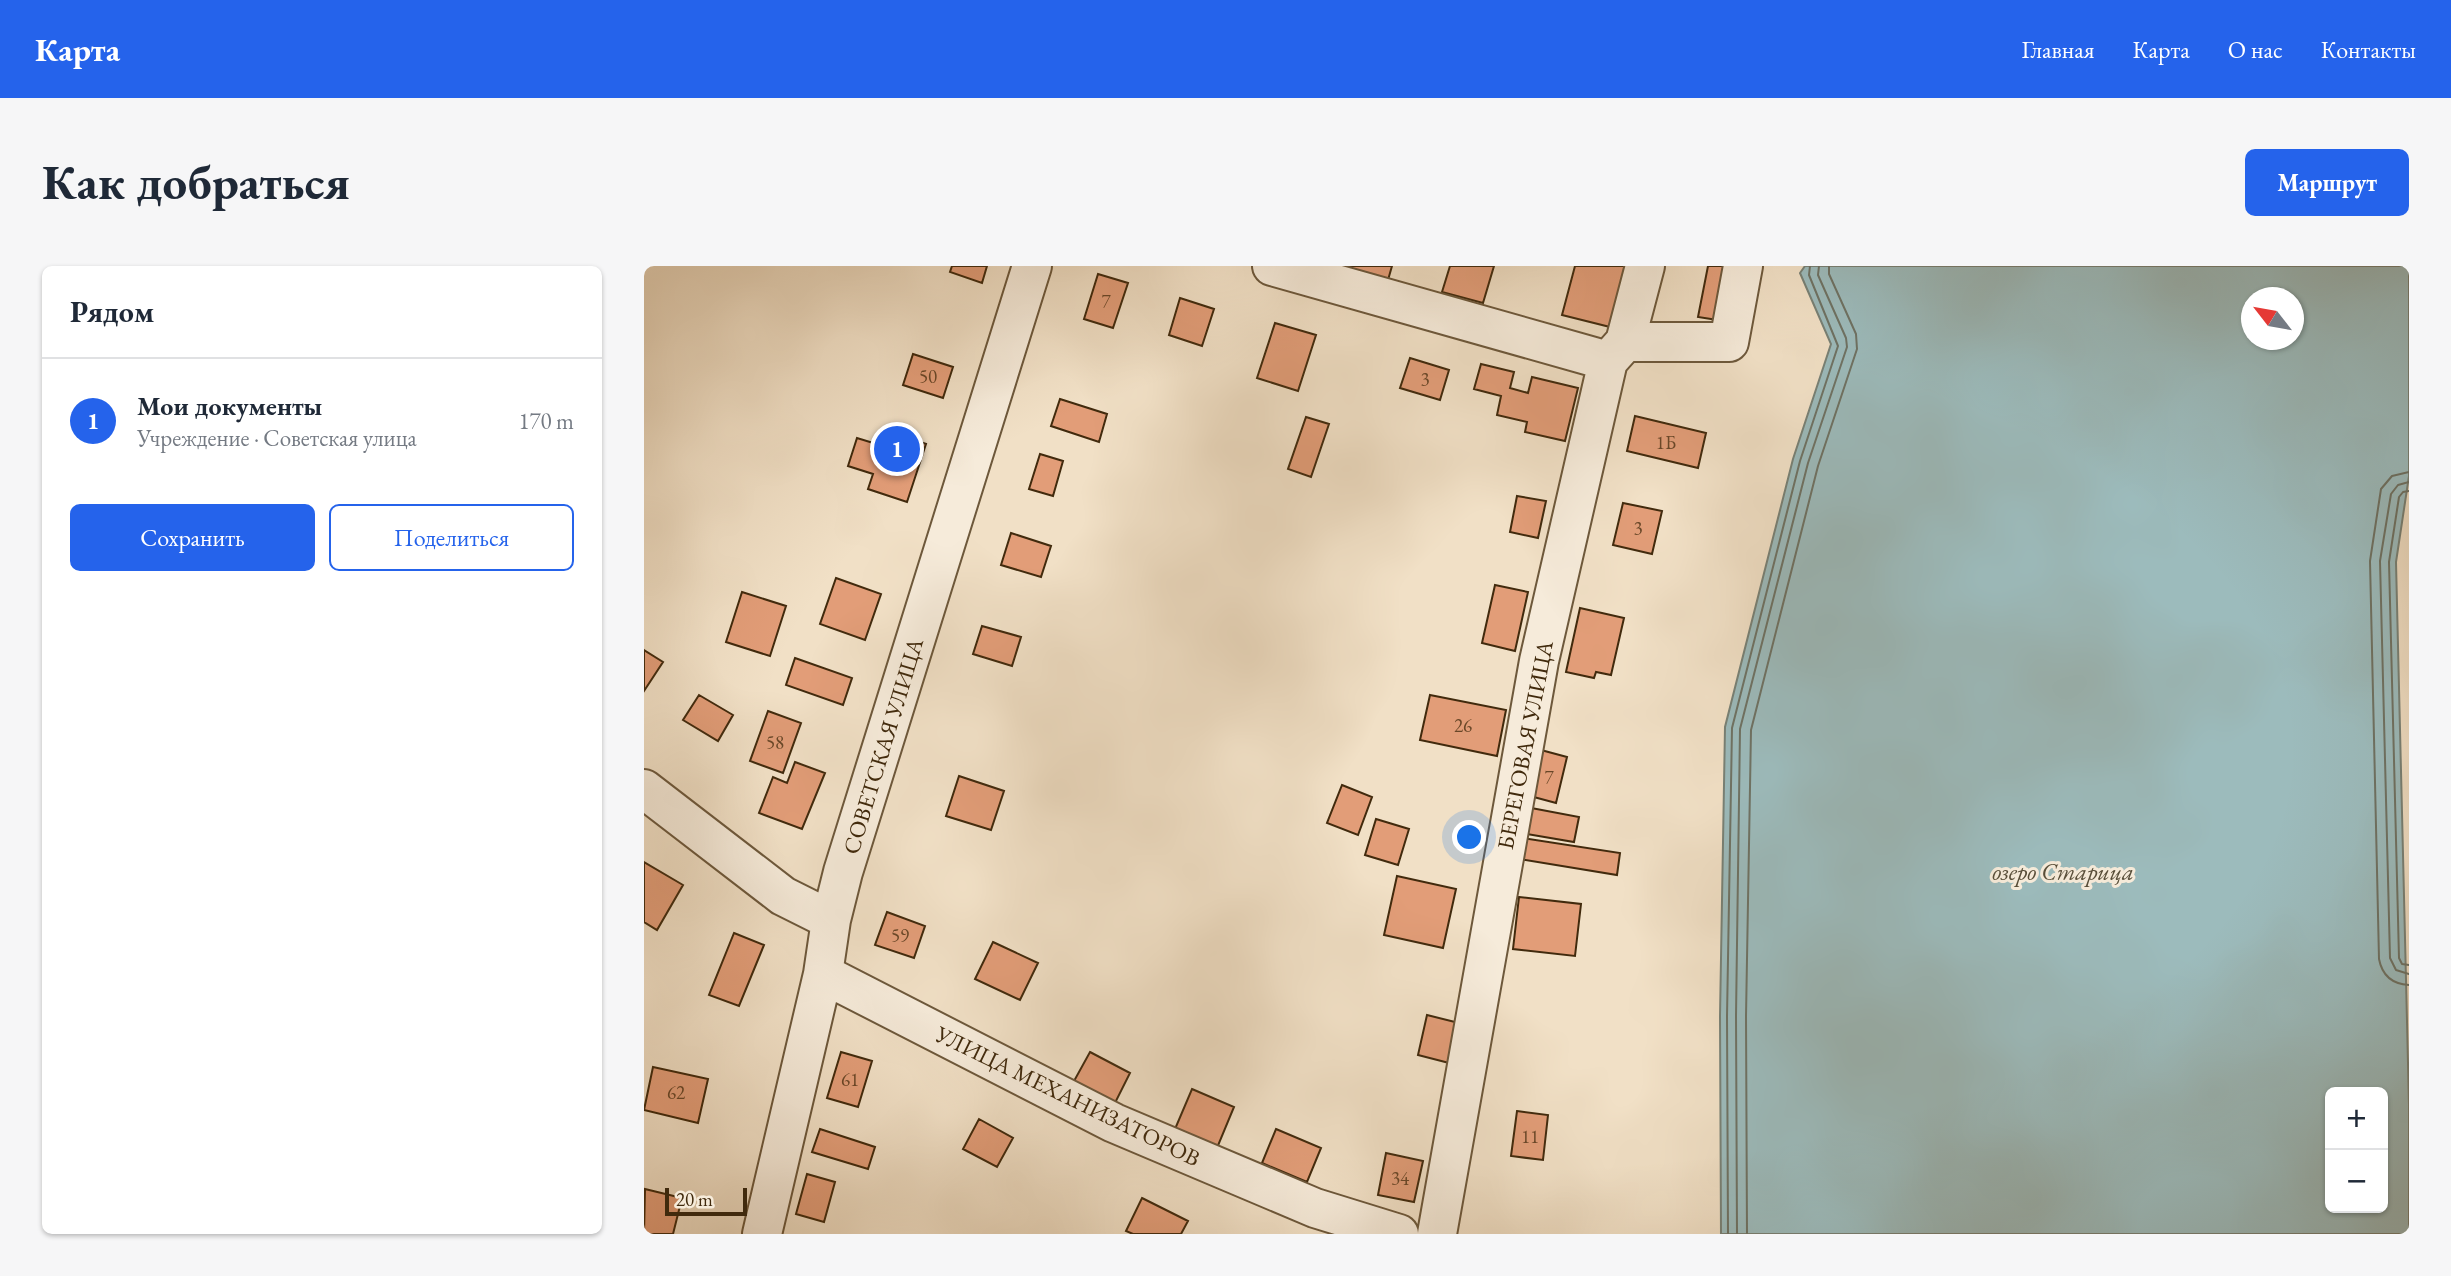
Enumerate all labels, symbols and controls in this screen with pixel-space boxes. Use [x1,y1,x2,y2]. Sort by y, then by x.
text: Карта [35,28,120,71]
text: Главная [2021,34,2095,65]
text: Карта [2133,34,2190,65]
text: О нас [2228,34,2283,65]
text: Контакты [2321,34,2416,65]
button: Маршрут [2245,149,2409,216]
text: Как добраться [42,150,350,214]
north arrow [2241,287,2304,350]
house number: 7 [1101,289,1111,314]
text: Рядом [70,292,154,331]
house number: 50 [919,364,937,389]
house number: 3 [1420,367,1430,392]
text: Мои документы [137,389,322,423]
text: 1 [87,406,99,436]
text: 170 m [518,406,574,436]
text: Учреждение · Советская улица [137,423,417,453]
pin: 1 [874,423,920,475]
house number: 1Б [1656,430,1676,455]
button: Сохранить [70,504,315,571]
button: Поделиться [329,504,574,571]
house number: 3 [1633,516,1643,541]
street label: СОВЕТСКАЯ УЛИЦА [836,633,930,858]
street label: БЕРЕГОВАЯ УЛИЦА [1490,637,1560,852]
house number: 26 [1454,713,1472,738]
house number: 58 [766,730,784,755]
house number: 7 [1544,765,1554,790]
your location [1452,820,1486,854]
water label: озеро Старица [1992,856,2134,887]
house number: 59 [891,923,909,948]
street label: УЛИЦА МЕХАНИЗАТОРОВ [930,1018,1205,1173]
house number: 61 [841,1067,859,1092]
house number: 62 [667,1080,685,1105]
map controls [2325,1087,2388,1213]
button: + [2325,1087,2388,1150]
house number: 11 [1521,1124,1539,1149]
button: − [2325,1150,2388,1213]
house number: 34 [1391,1166,1410,1191]
scale bar [665,1185,747,1217]
text: 20 m [676,1187,713,1212]

